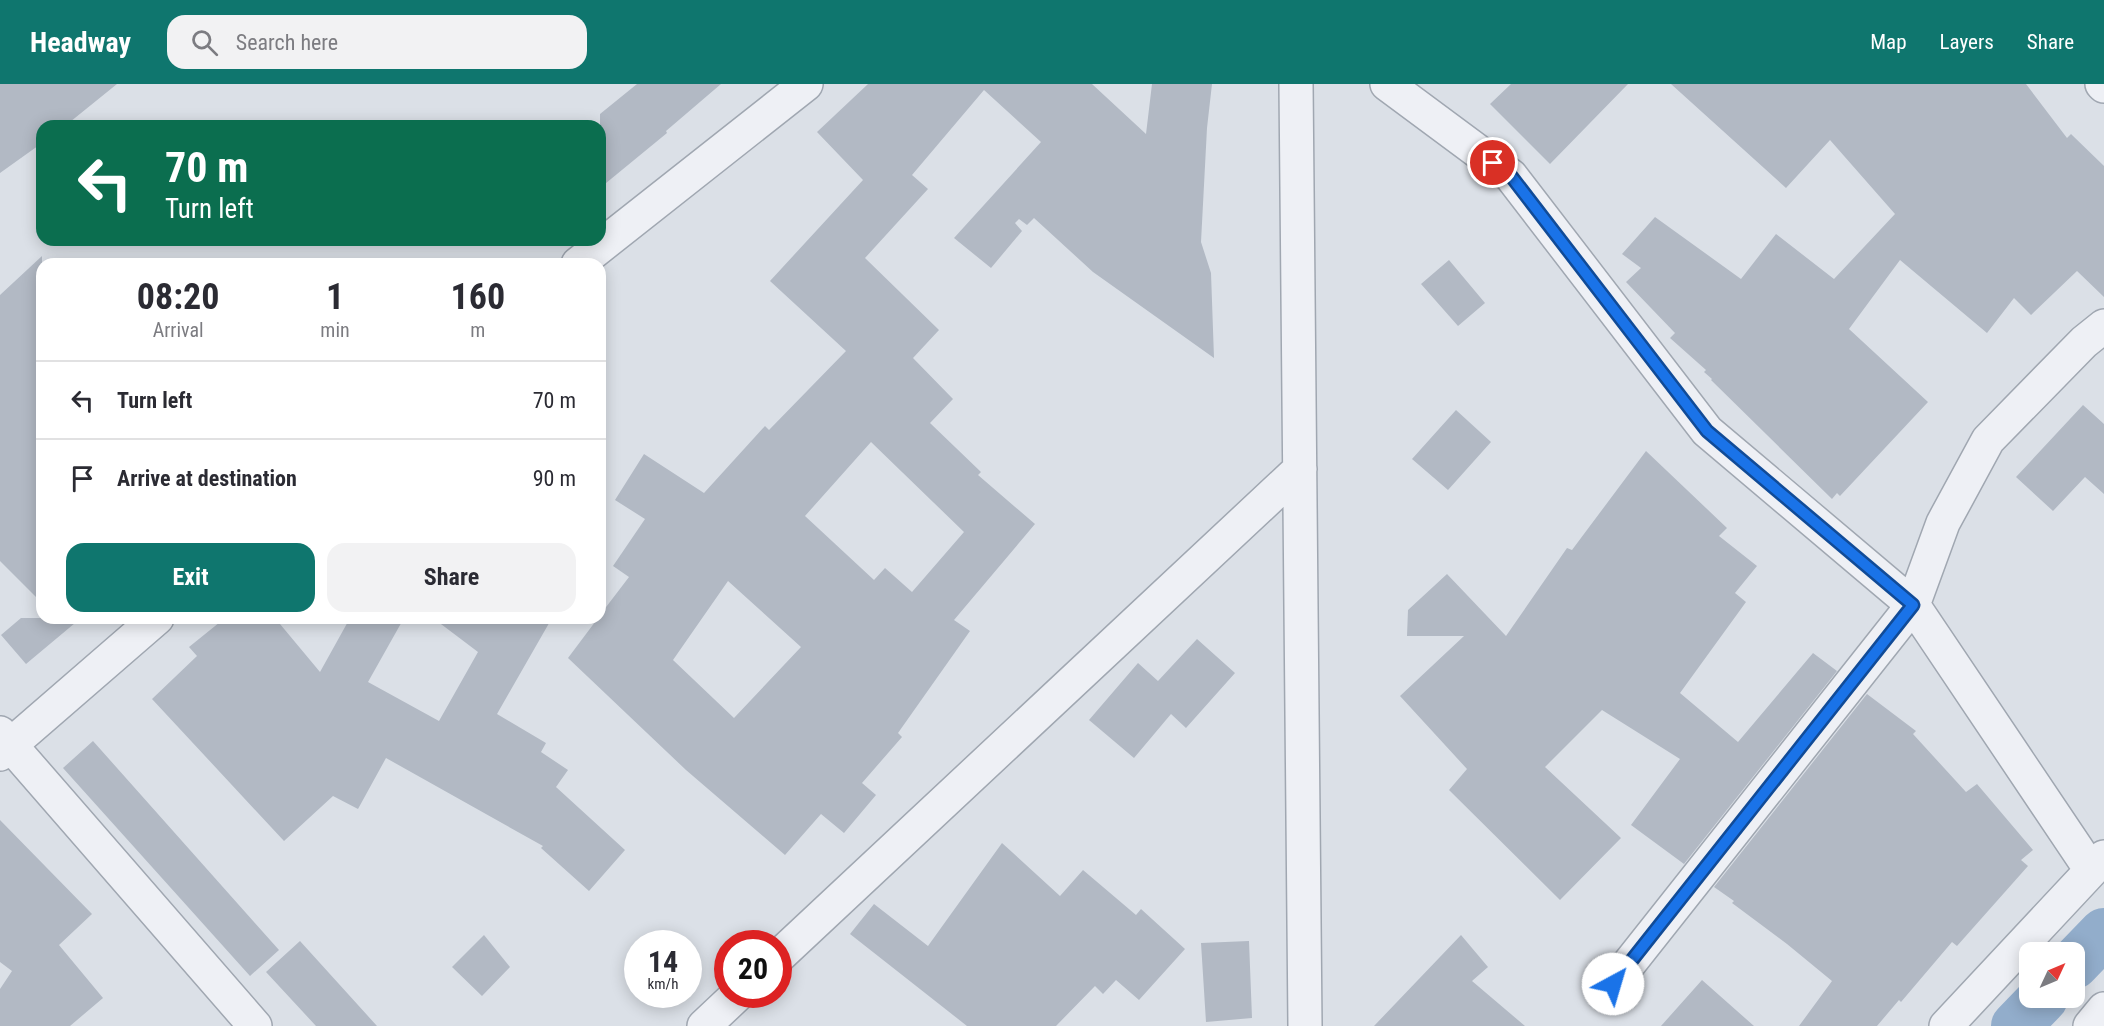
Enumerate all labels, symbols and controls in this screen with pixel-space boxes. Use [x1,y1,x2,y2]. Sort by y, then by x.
search box [167,15,587,69]
text: Headway [30,26,131,59]
icon: search [188,26,221,59]
text: Search here [236,30,338,55]
text: Map [1870,30,1907,54]
text: Layers [1940,30,1994,54]
text: Share [2027,30,2074,54]
pin [1467,137,1518,188]
text: 70 m [165,143,248,192]
icon: left [66,144,144,222]
icon: arrive [1476,146,1509,179]
text: Turn left [165,193,254,225]
text: 08:20 [137,276,219,318]
text: 1 [326,276,344,318]
text: 160 [451,276,505,318]
text: Arrival [153,318,204,342]
text: min [320,318,350,342]
text: m [470,318,485,342]
icon: left [66,384,99,417]
text: Turn left [117,388,192,413]
text: 70 m [533,388,576,413]
icon: arrive [66,462,99,495]
text: Arrive at destination [117,466,297,491]
text: 90 m [533,466,576,491]
button: Exit [66,543,315,612]
button: Share [327,543,576,612]
speed limit sign: 20 [714,930,792,1008]
north arrow [2019,942,2085,1008]
map controls [2019,942,2085,1008]
text: 14 [648,944,678,979]
position arrow [1581,952,1645,1016]
text: km/h [648,975,678,993]

